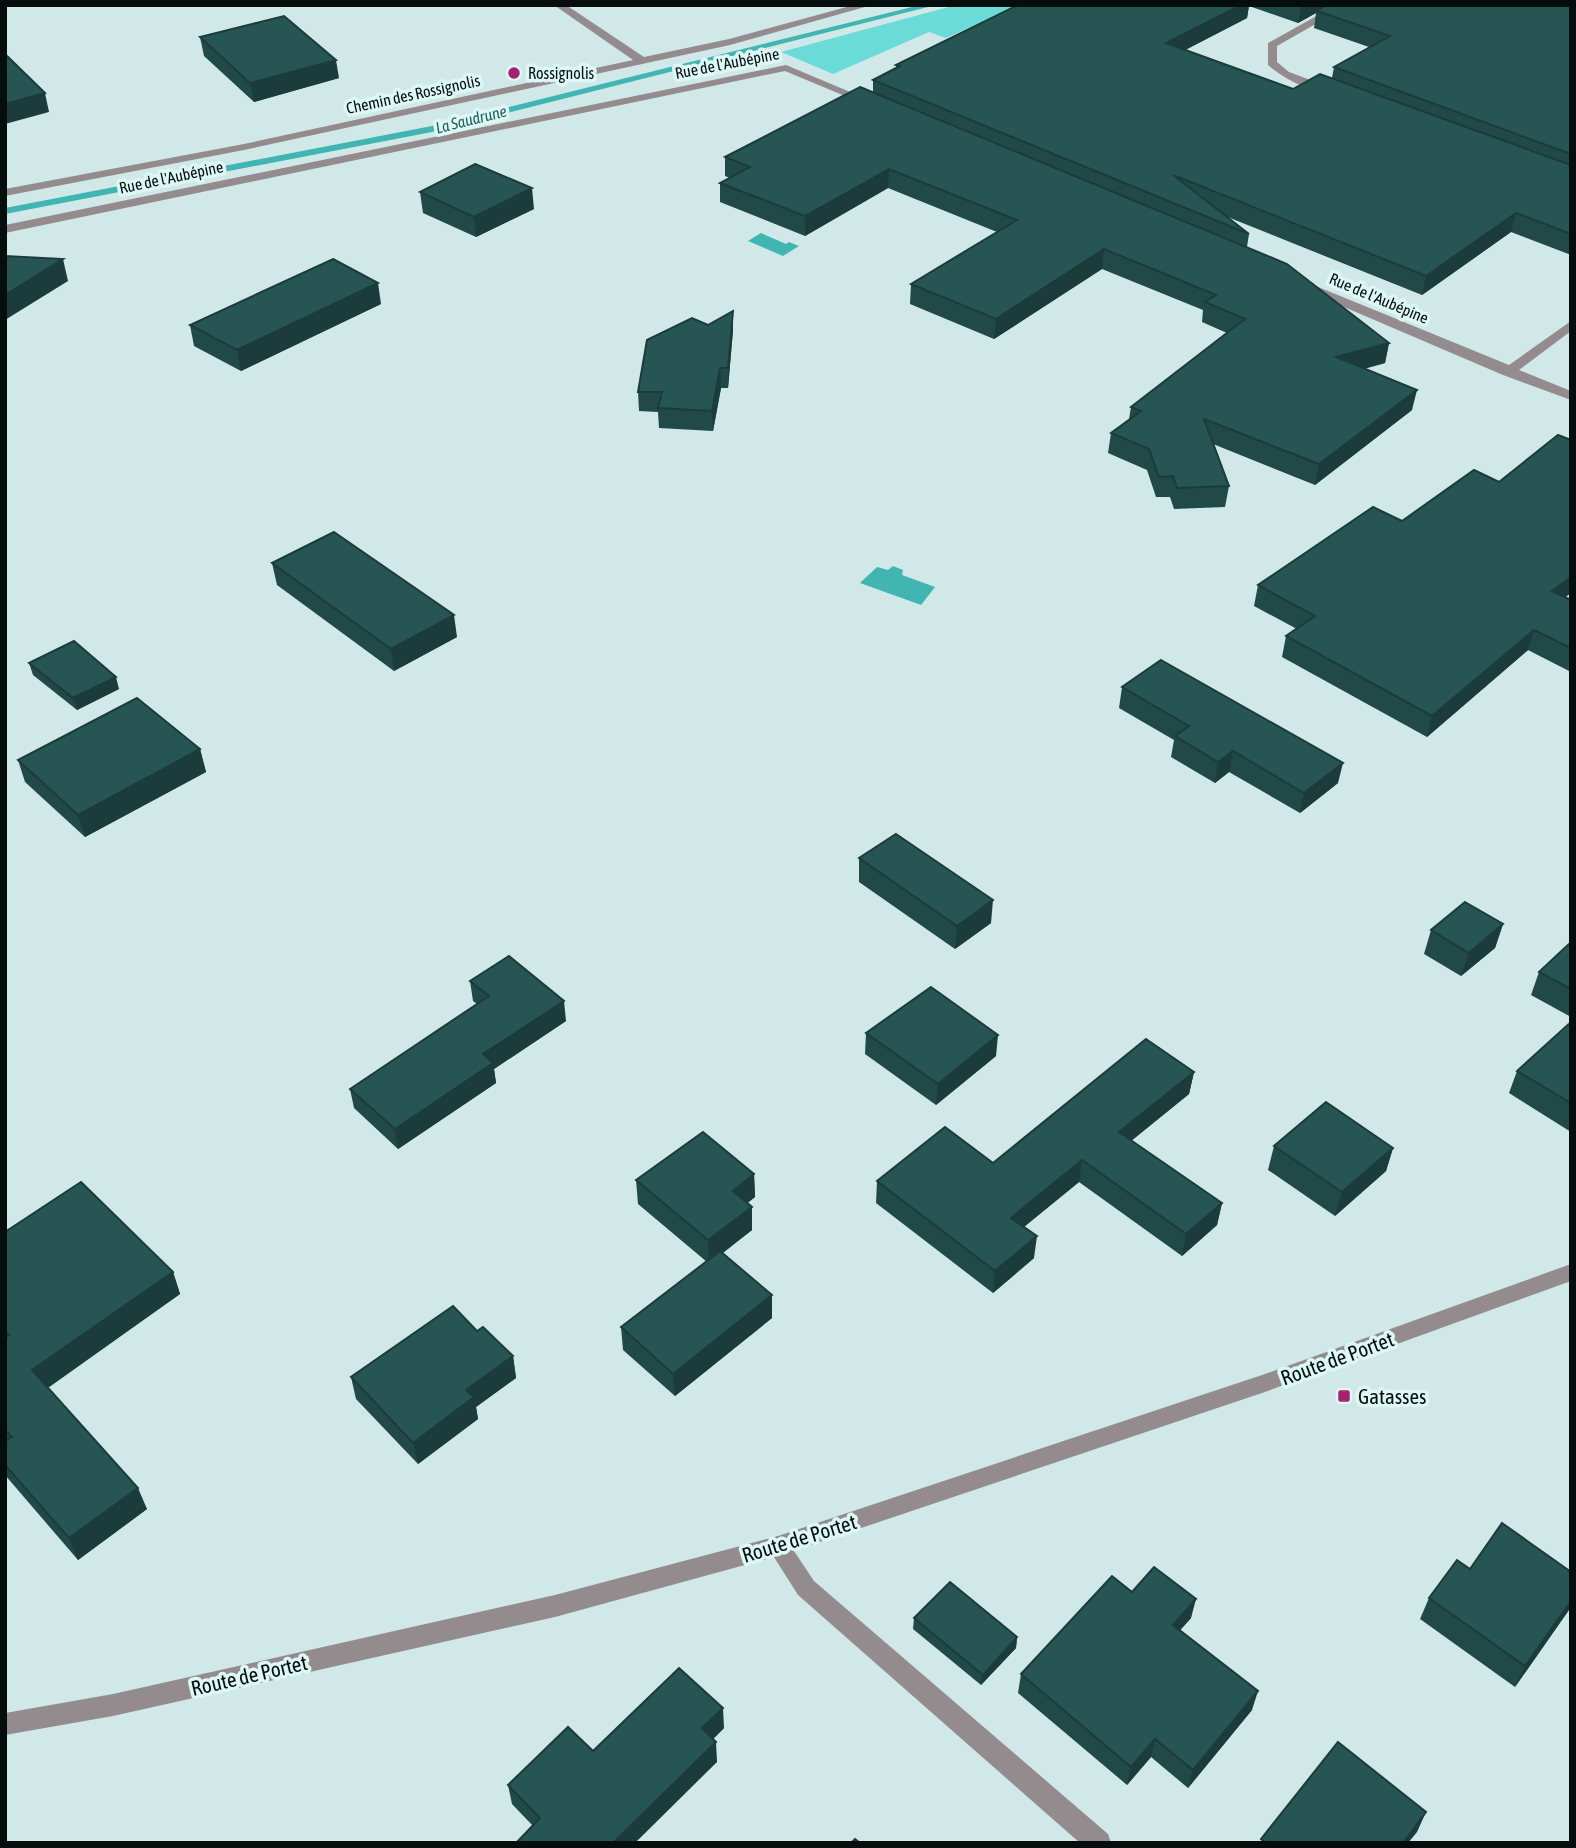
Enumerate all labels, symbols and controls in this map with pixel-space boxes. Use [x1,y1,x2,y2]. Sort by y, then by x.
street label: Rue de l'Aubépine [673,44,781,83]
place label: Rossignolis [528,64,595,83]
marker: Rossignolis [506,65,522,81]
street label: Chemin des Rossignolis [344,71,482,118]
water label: La Saudrune [434,101,508,137]
street label: Rue de l'Aubépine [117,157,225,198]
street label: Rue de l'Aubépine [1326,269,1431,328]
street label: Route de Portet [1277,1326,1397,1390]
place label: Gatasses [1358,1384,1426,1408]
marker: Gatasses [1336,1388,1352,1404]
street label: Route de Portet [739,1509,859,1567]
street label: Route de Portet [189,1650,309,1700]

